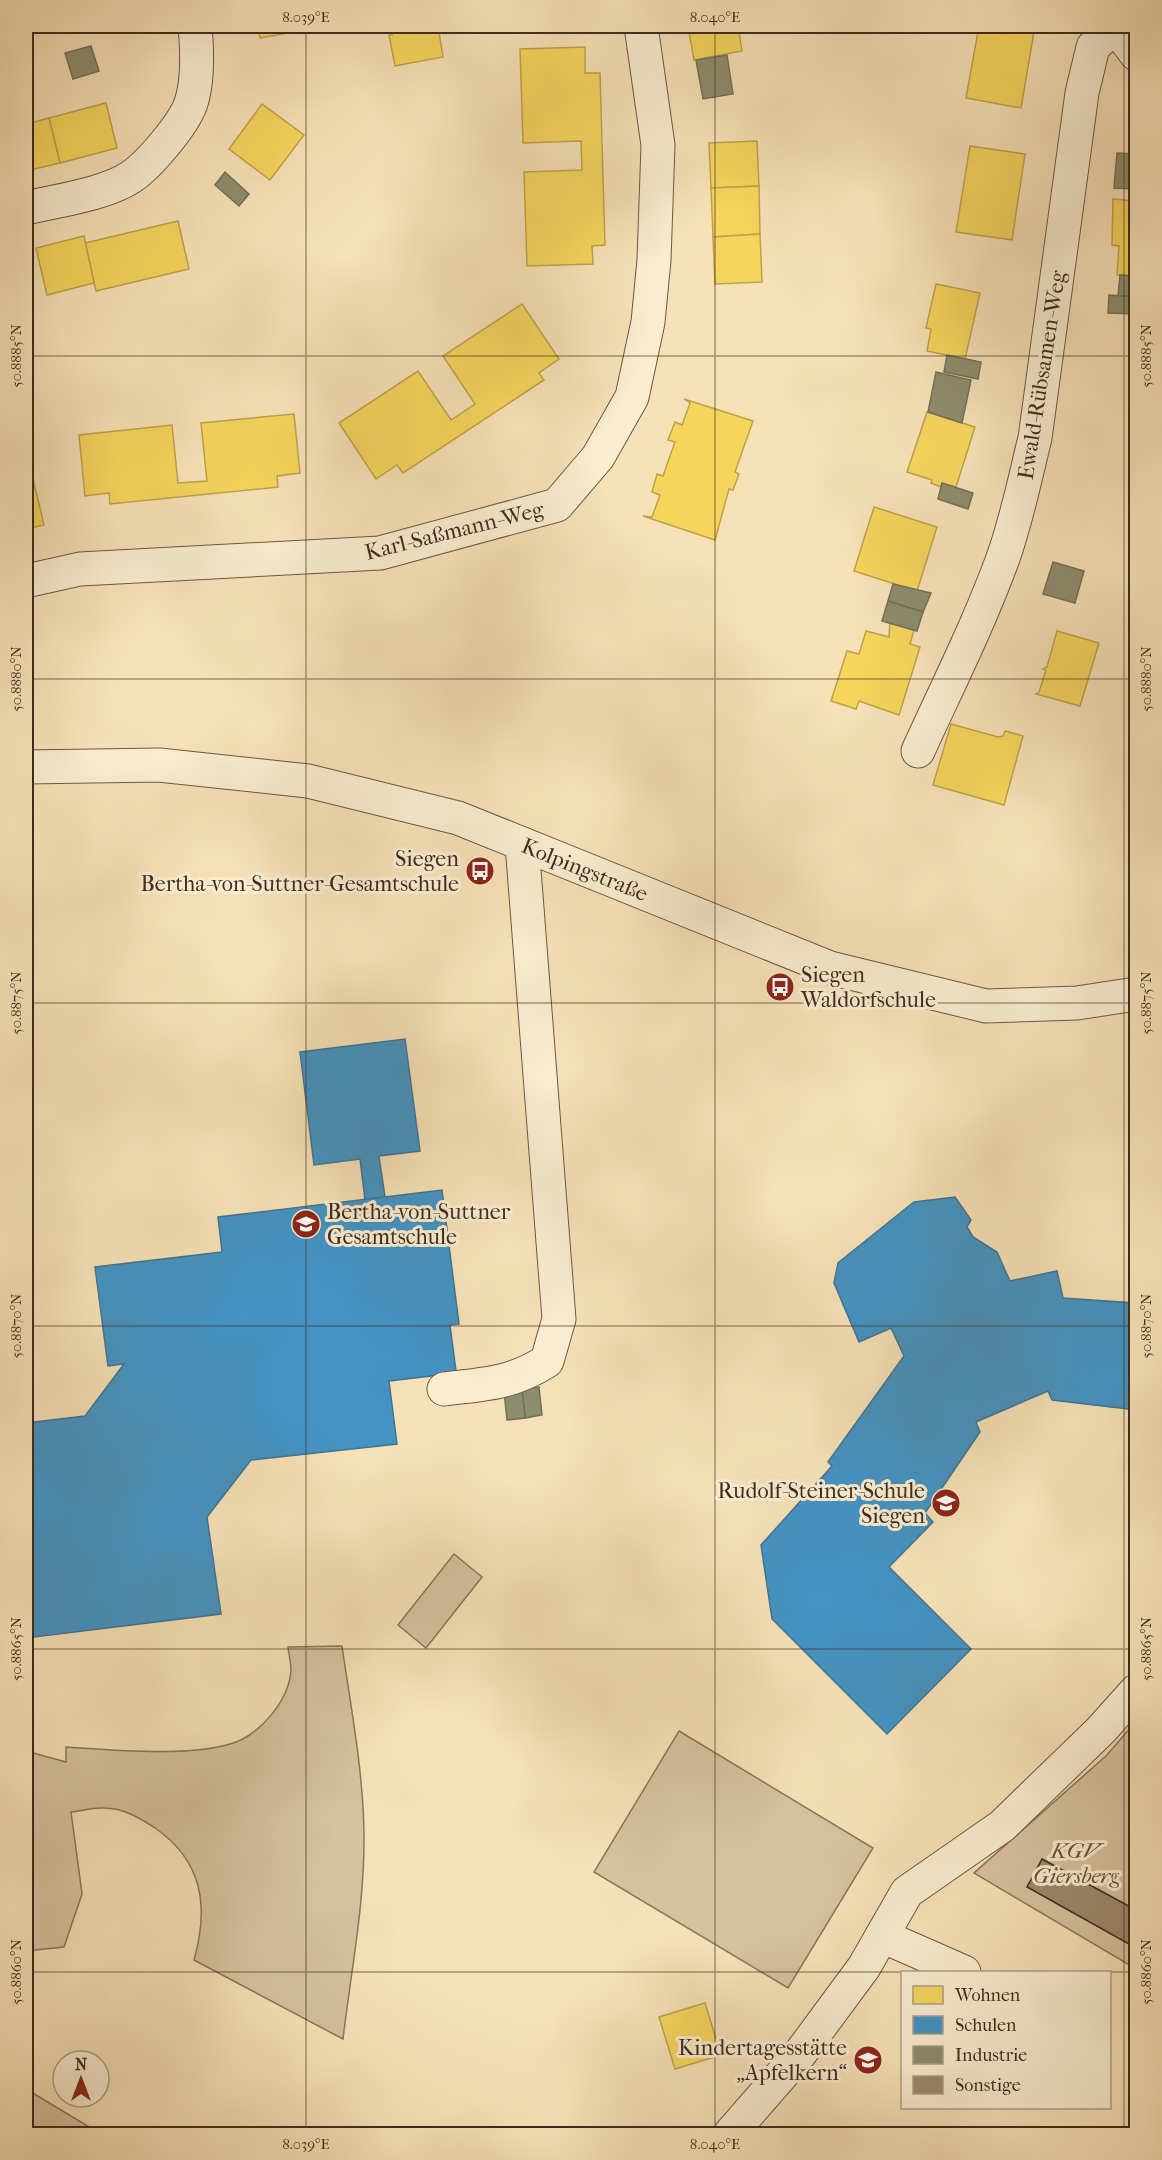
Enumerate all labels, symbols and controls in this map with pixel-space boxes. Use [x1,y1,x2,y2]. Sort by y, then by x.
text: 8.039°E [282,8,330,26]
text: 8.040°E [690,8,740,26]
street label: Ewald-Rübsamen-Weg [1013,269,1071,481]
text: 50.8885°N [7,324,25,388]
text: 50.8885°N [1137,324,1155,388]
street label: Karl-Saßmann-Weg [362,496,547,566]
text: 50.8880°N [7,646,25,712]
text: 50.8880°N [1137,646,1155,712]
street label: Kolpingstraße [518,833,652,907]
place label: Siegen Bertha-von-Suttner-Gesamtschule [140,846,459,897]
bus stop icon: Siegen Bertha-von-Suttner-Gesamtschule [464,855,496,887]
place label: Siegen Waldorfschule [800,962,936,1013]
text: 50.8875°N [7,971,25,1035]
bus stop icon: Siegen Waldorfschule [764,971,796,1003]
text: 50.8875°N [1137,971,1155,1035]
place label: Bertha-von-Suttner Gesamtschule [327,1199,511,1250]
school or university icon: Bertha-von-Suttner Gesamtschule [290,1208,322,1240]
text: 50.8870°N [7,1293,25,1359]
text: 50.8870°N [1137,1293,1155,1359]
place label: Rudolf-Steiner-Schule Siegen [718,1478,925,1529]
school or university icon: Rudolf-Steiner-Schule Siegen [930,1487,962,1519]
text: 50.8865°N [7,1616,25,1681]
text: 50.8865°N [1137,1616,1155,1681]
park label: KGV Giersberg [1033,1838,1119,1889]
text: 50.8860°N [7,1938,25,2005]
text: 50.8860°N [1137,1938,1155,2005]
legend [901,1971,1111,2109]
text: Wohnen [954,1985,1021,2006]
text: Schulen [955,2015,1017,2036]
place label: Kindertagesstätte „Apfelkern“ [678,2035,847,2086]
school or university icon: Kindertagesstätte „Apfelkern“ [852,2044,884,2076]
text: Industrie [955,2045,1027,2066]
north arrow [51,2049,111,2109]
text: N [75,2055,88,2074]
text: Sonstige [955,2075,1021,2096]
text: 8.039°E [282,2135,330,2153]
text: 8.040°E [690,2135,740,2153]

